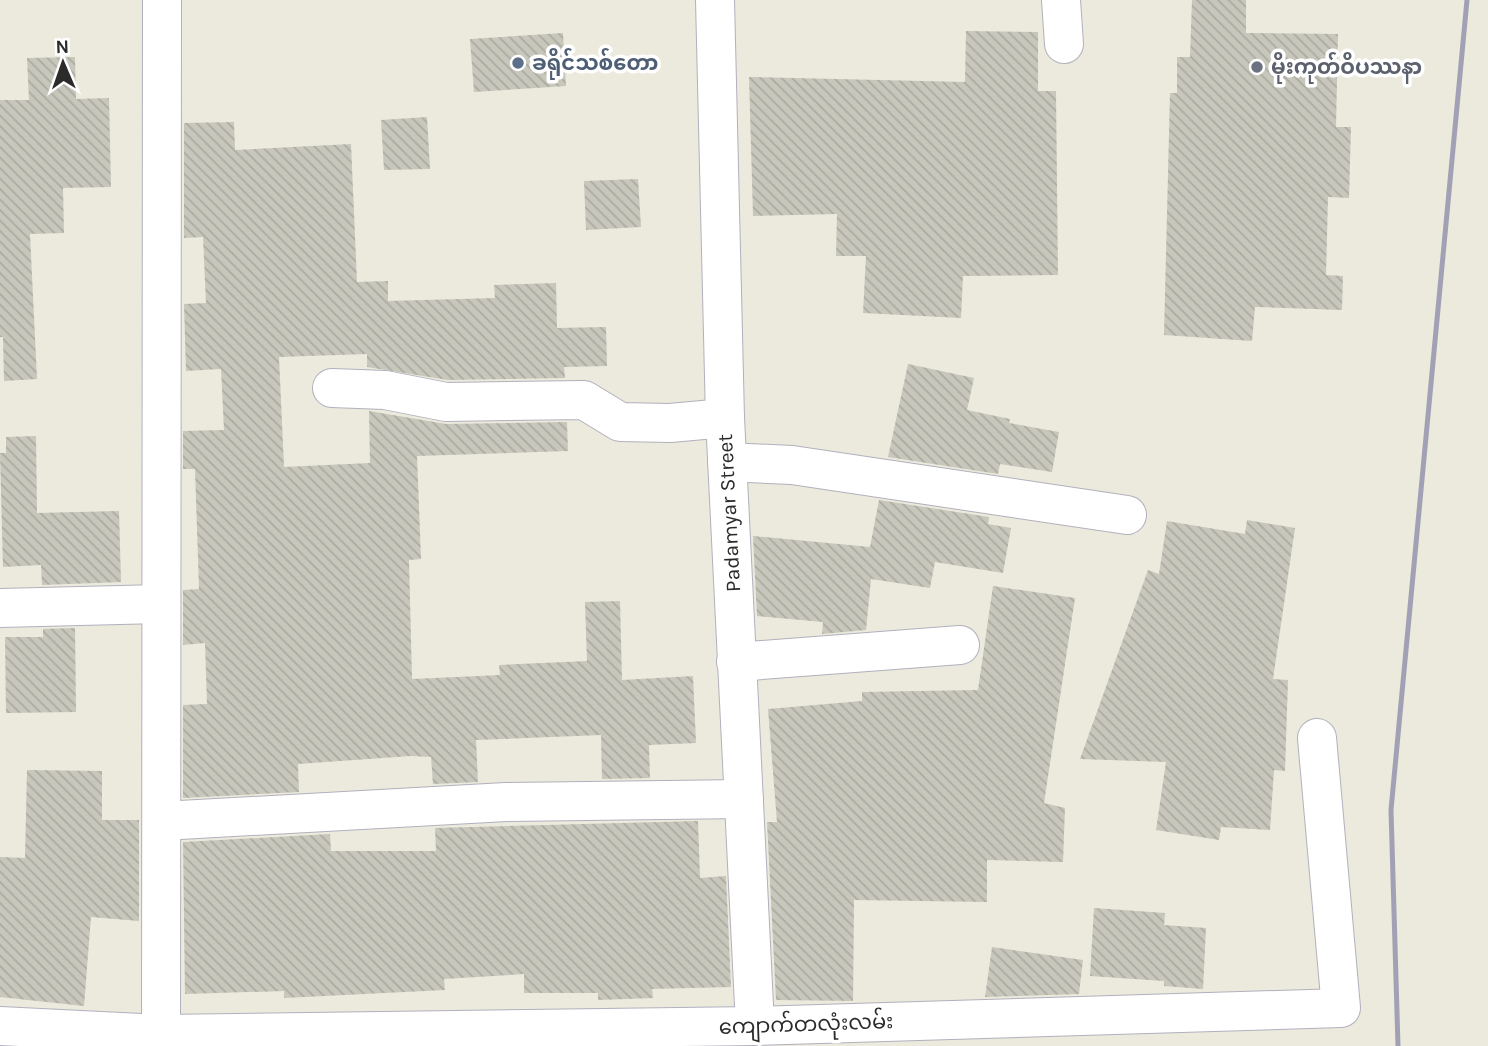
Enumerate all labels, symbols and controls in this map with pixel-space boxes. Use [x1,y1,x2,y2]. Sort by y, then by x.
north arrow [28,28,98,98]
text: N [55,36,70,58]
place label: ခရိုင်သစ်တော [532,47,658,80]
place label: မိုးကုတ်ဝိပဿနာ [1271,51,1422,84]
marker: ခရိုင်သစ်တော [510,55,526,71]
marker: မိုးကုတ်ဝိပဿနာ [1249,59,1265,75]
street label: Padamyar Street [713,433,745,593]
street label: ကျောက်တလုံးလမ်း [718,1005,894,1045]

